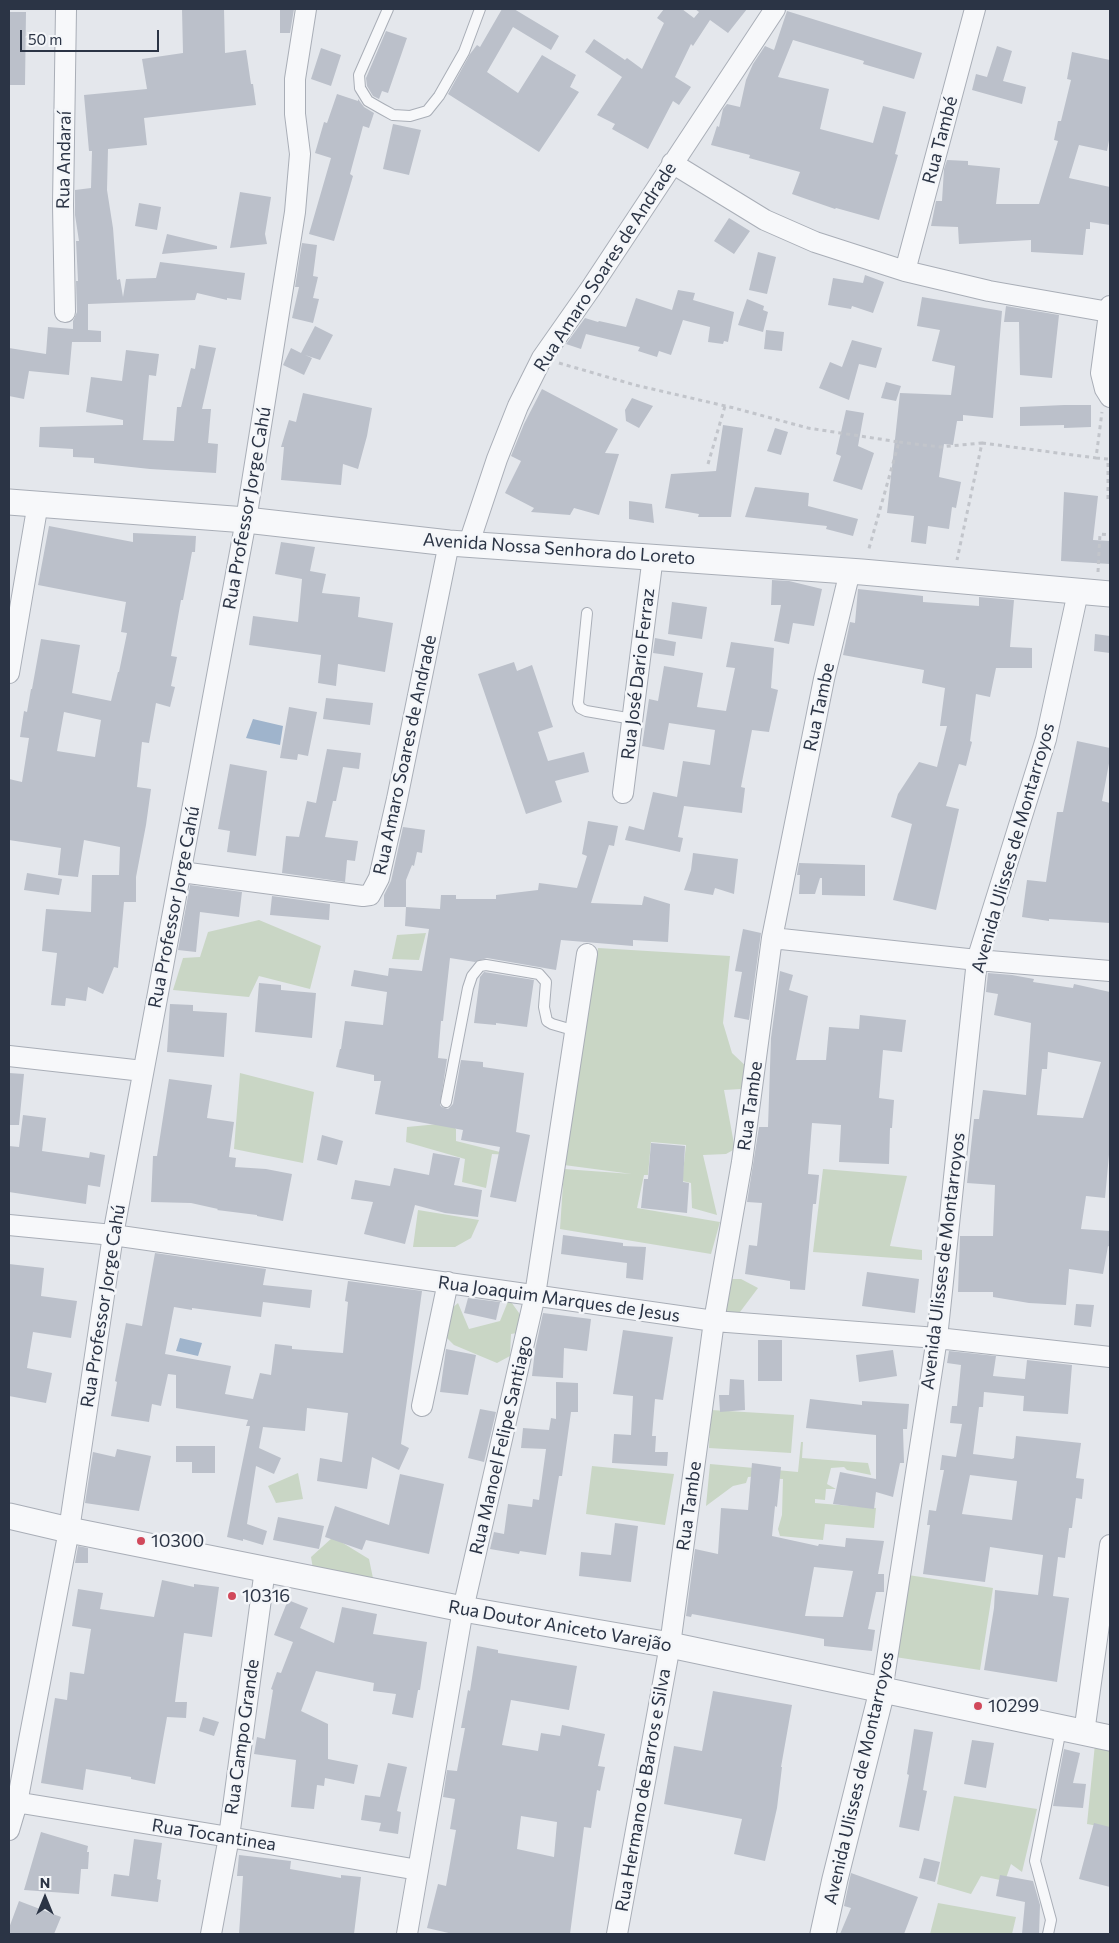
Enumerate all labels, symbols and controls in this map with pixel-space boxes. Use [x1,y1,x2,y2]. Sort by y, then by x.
scale bar [22,20,161,52]
text: 50 m [28,30,62,48]
street label: Rua També [918,94,962,186]
street label: Rua Andaraí [52,111,76,209]
street label: Rua Amaro Soares de Andrade [529,158,681,376]
street label: Rua Professor Jorge Cahú [219,405,275,611]
street label: Avenida Nossa Senhora do Loreto [422,529,696,569]
street label: Rua José Dario Ferraz [617,587,659,761]
street label: Rua Amaro Soares de Andrade [369,633,441,877]
street label: Rua Tambe [799,661,839,753]
street label: Avenida Ulisses de Montarroyos [967,721,1059,975]
street label: Rua Professor Jorge Cahú [144,804,204,1010]
street label: Rua Tambe [733,1060,767,1152]
street label: Avenida Ulisses de Montarroyos [917,1131,969,1391]
street label: Rua Professor Jorge Cahú [76,1203,130,1409]
street label: Rua Joaquim Marques de Jesus [437,1271,681,1327]
street label: Rua Manoel Felipe Santiago [465,1333,537,1557]
street label: Rua Tambe [672,1460,706,1552]
place label: 10300 [151,1530,204,1552]
marker: 10300 [135,1535,147,1547]
place label: 10316 [242,1585,290,1607]
marker: 10316 [226,1590,238,1602]
street label: Rua Doutor Aniceto Varejão [447,1596,673,1656]
street label: Avenida Ulisses de Montarroyos [819,1649,899,1907]
street label: Rua Campo Grande [220,1658,264,1816]
street label: Rua Hermano de Barros e Silva [611,1667,675,1913]
place label: 10299 [988,1695,1039,1717]
marker: 10299 [972,1700,984,1712]
street label: Rua Tocantinea [150,1815,278,1855]
north arrow [20,1873,70,1923]
text: N [40,1874,50,1891]

